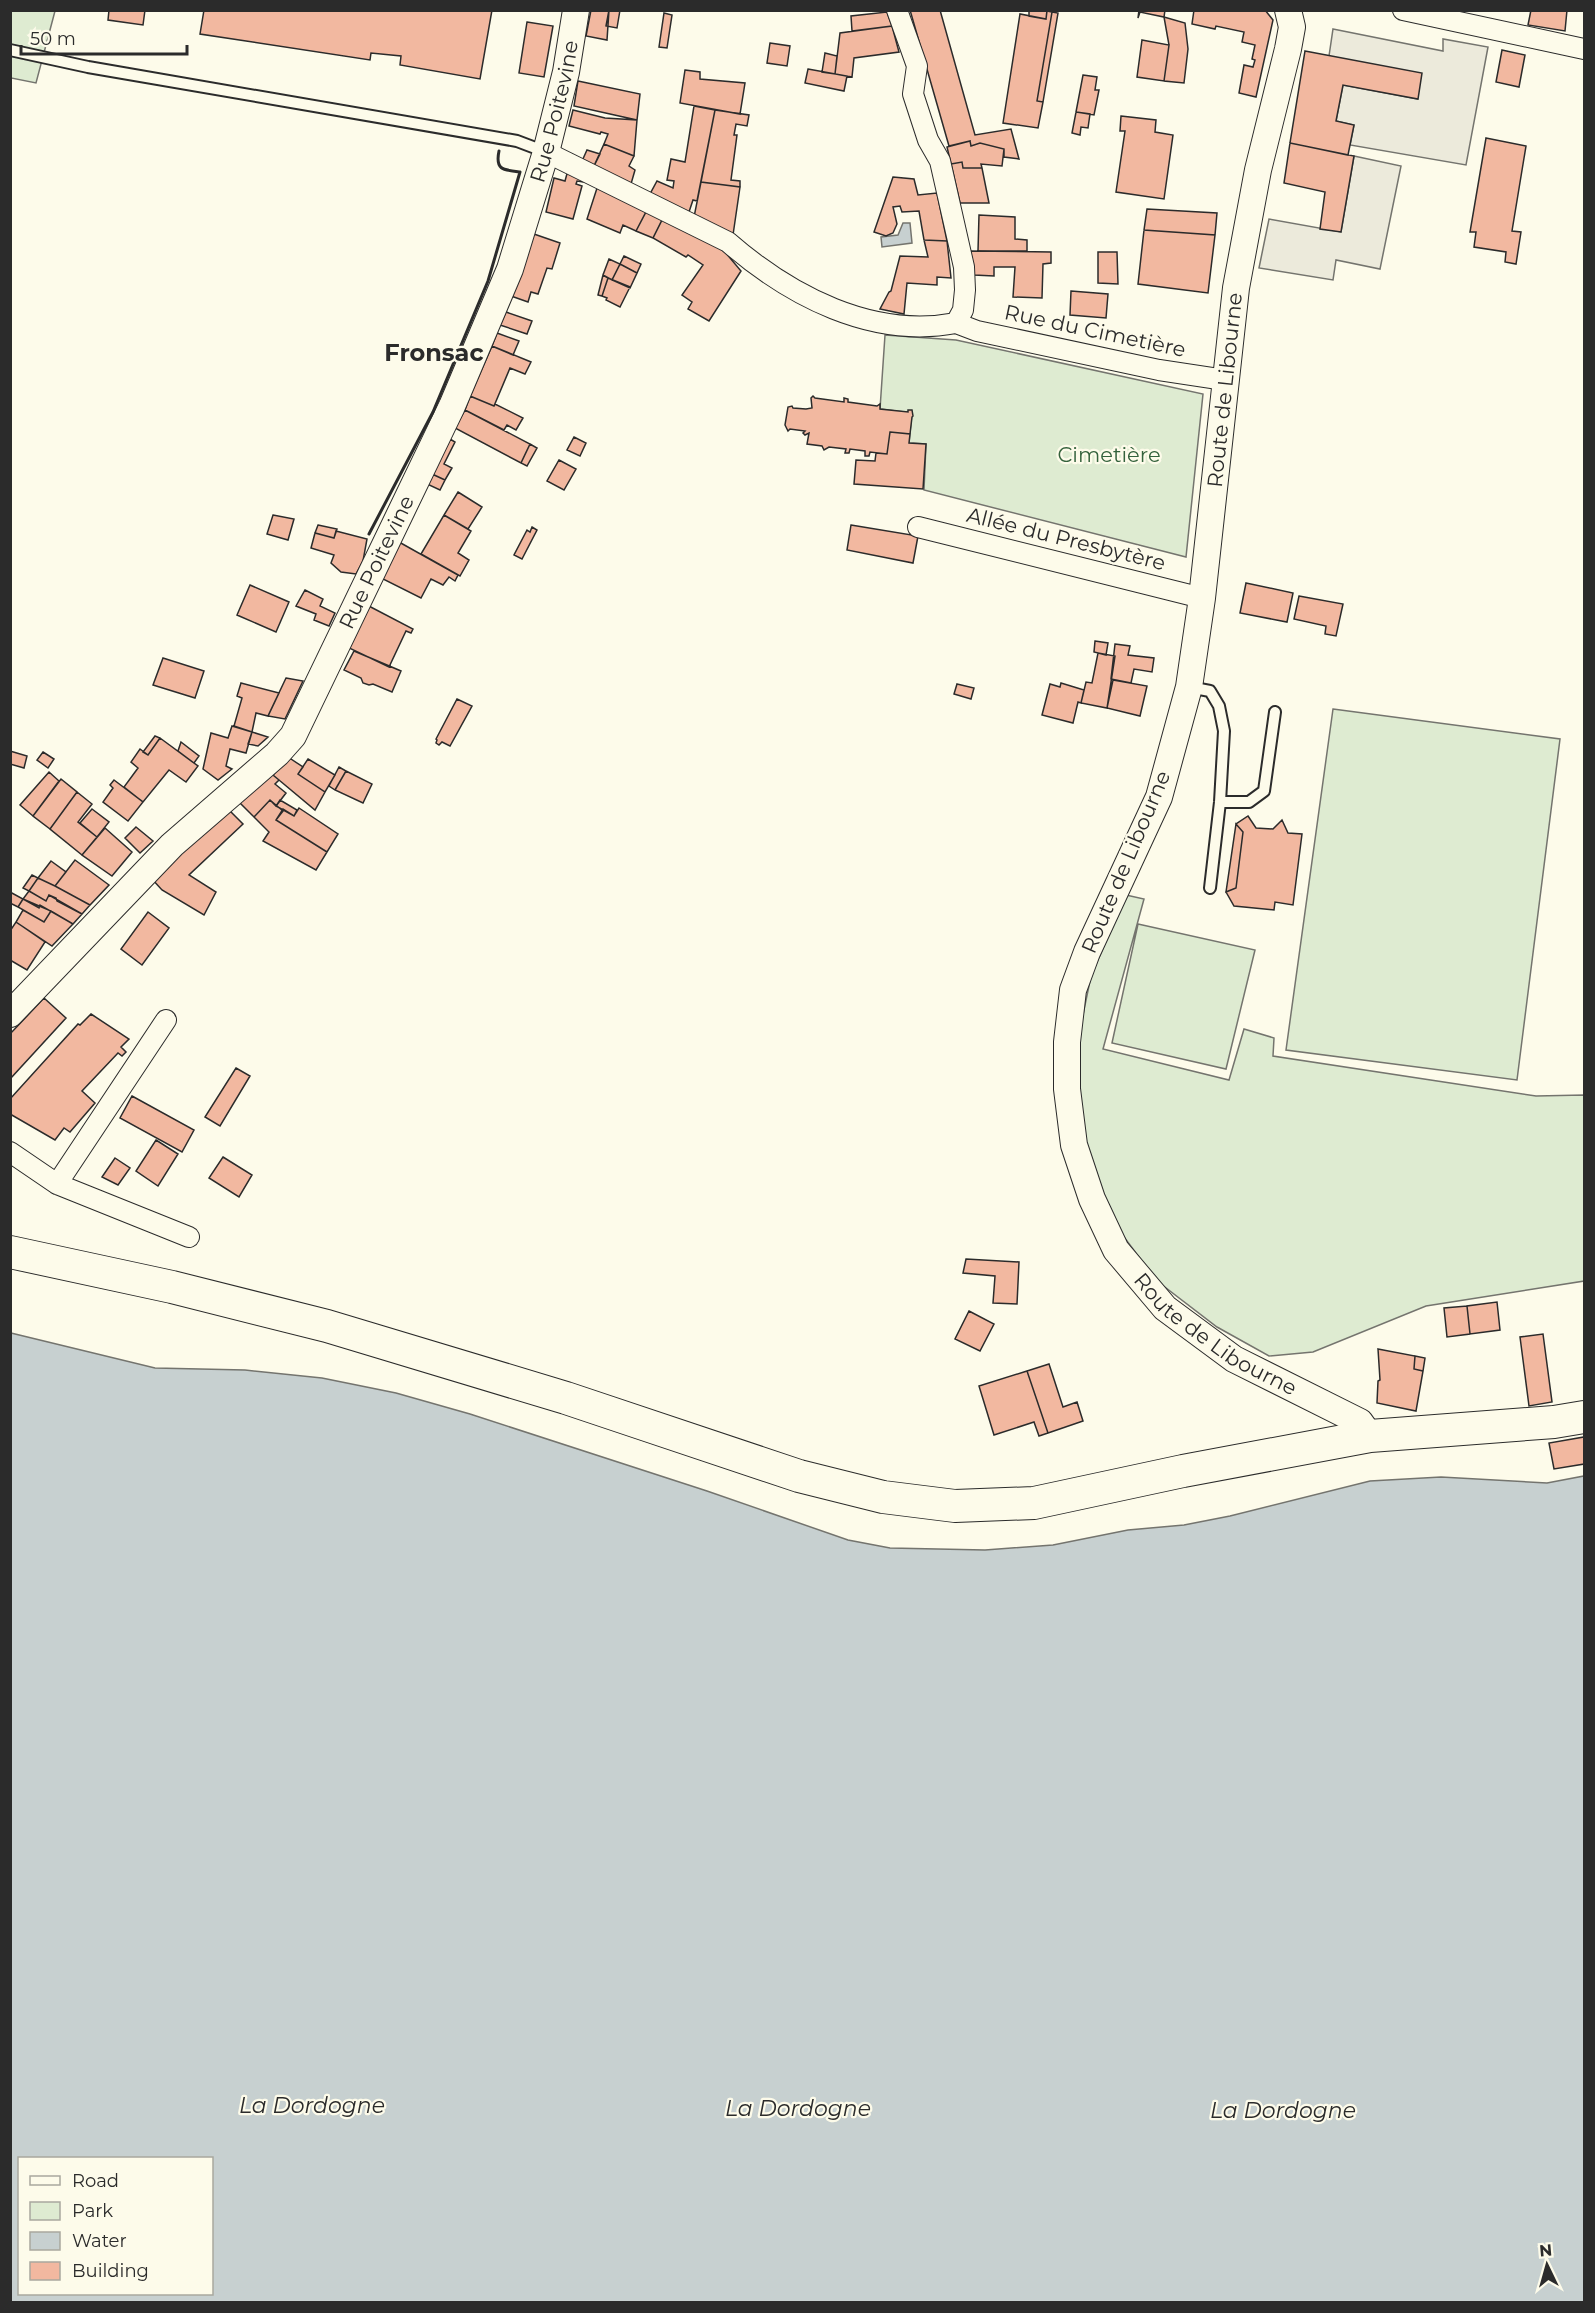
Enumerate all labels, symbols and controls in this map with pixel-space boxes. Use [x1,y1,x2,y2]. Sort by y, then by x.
scale bar [21,18,188,56]
text: 50 m [30,28,76,50]
street label: Rue Poitevine [524,39,583,186]
street label: Route de Libourne [1202,291,1247,489]
street label: Rue du Cimetière [1002,299,1188,362]
district label: Fronsac [384,338,484,367]
park label: Cimetière [1057,442,1161,467]
street label: Rue Poitevine [333,491,419,633]
street label: Allée du Presbytère [964,502,1168,575]
street label: Route de Libourne [1076,767,1175,957]
street label: Route de Libourne [1129,1268,1301,1400]
water label: La Dordogne [239,2092,385,2119]
water label: La Dordogne [725,2095,871,2122]
water label: La Dordogne [1210,2097,1356,2124]
legend [18,2157,213,2295]
text: Road [72,2170,119,2192]
text: Park [72,2200,113,2222]
text: Water [72,2230,127,2252]
north arrow [1517,2235,1577,2295]
text: N [1538,2241,1553,2261]
text: Building [72,2260,149,2282]

